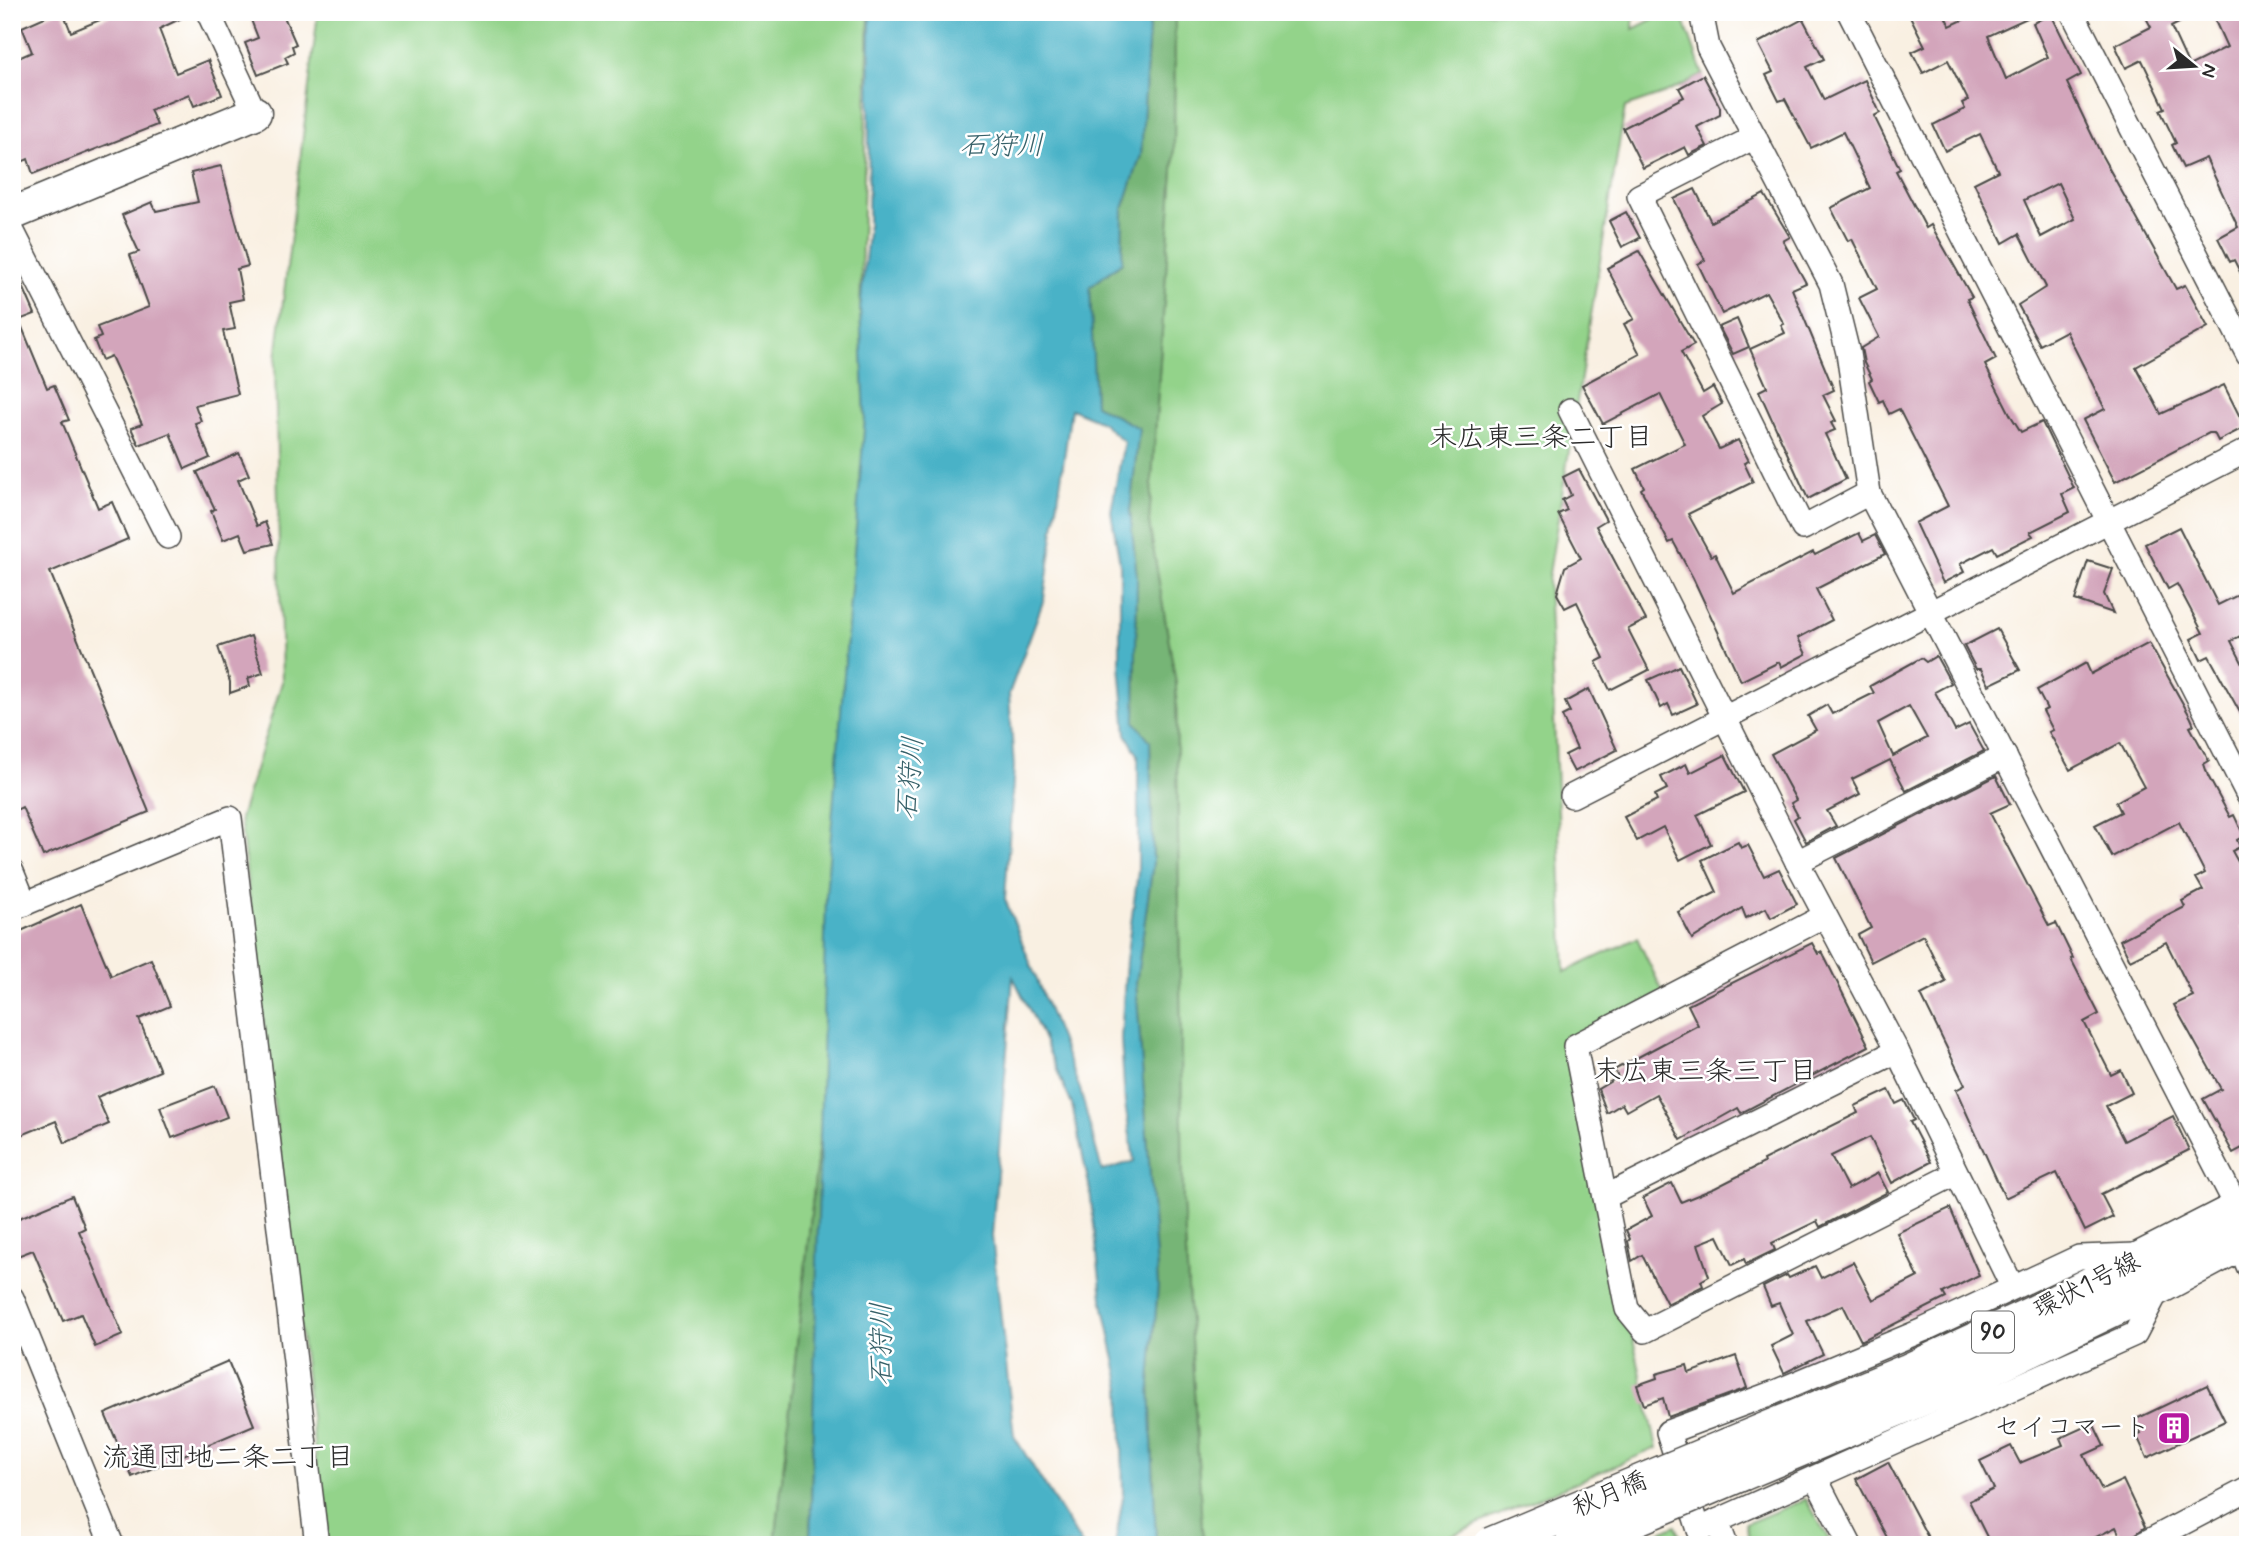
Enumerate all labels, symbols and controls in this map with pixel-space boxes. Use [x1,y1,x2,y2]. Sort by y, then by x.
north arrow [2158,32,2228,102]
text: N [2195,61,2223,81]
water label: 石狩川 [960,128,1044,165]
district label: 末広東三条二丁目 [1429,420,1653,457]
water label: 石狩川 [889,735,933,821]
district label: 末広東三条三丁目 [1593,1054,1817,1091]
street label: 環状1号線 [2028,1245,2146,1327]
water label: 石狩川 [864,1302,901,1386]
road number: 90 [1972,1312,2014,1352]
building icon: セイコマート [2155,1409,2193,1447]
place label: セイコマート [1994,1411,2150,1445]
district label: 流通団地二条二丁目 [102,1440,354,1477]
street label: 秋月橋 [1567,1464,1653,1526]

